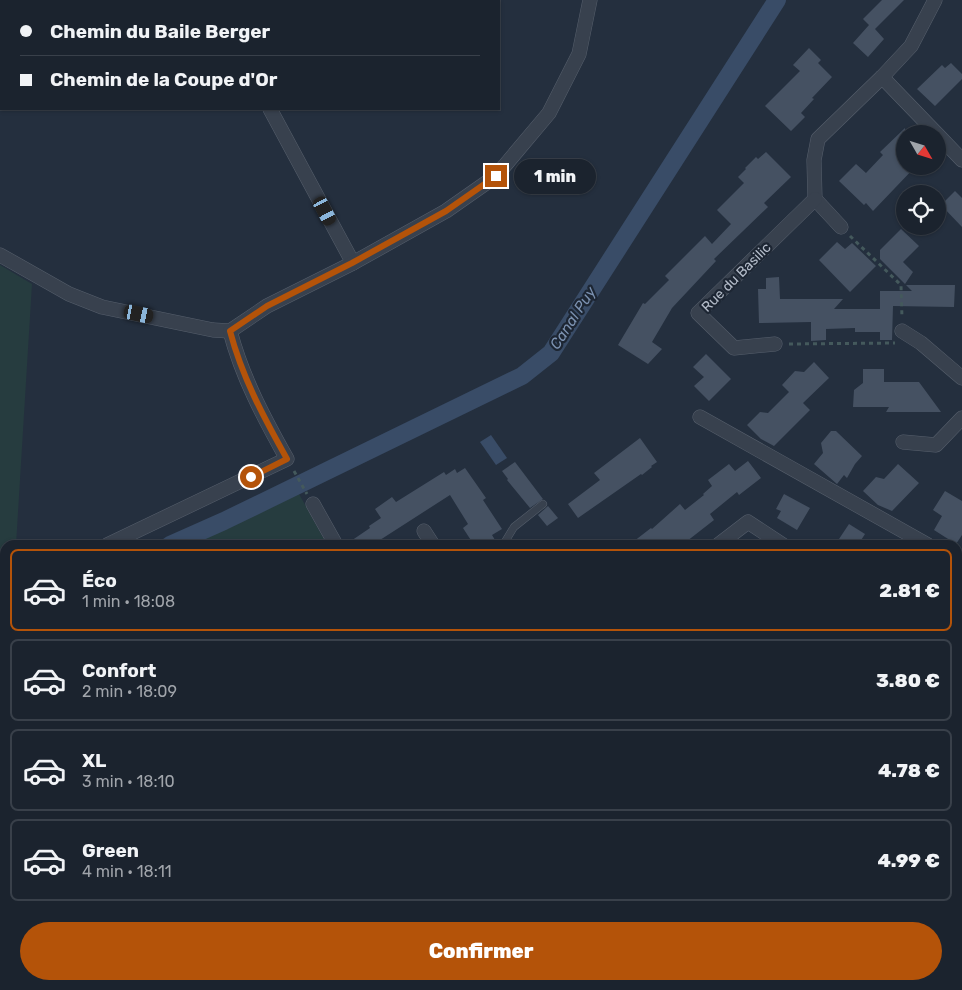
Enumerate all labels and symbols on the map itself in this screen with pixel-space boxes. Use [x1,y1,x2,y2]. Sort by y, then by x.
north arrow [896,125,946,175]
callout: 1 min [514,158,596,194]
route end [485,165,507,187]
car [311,194,338,228]
street label: Rue du Basilic [698,239,775,316]
water label: Canal Puy [546,283,600,353]
car [122,304,155,324]
route start [240,466,262,488]

